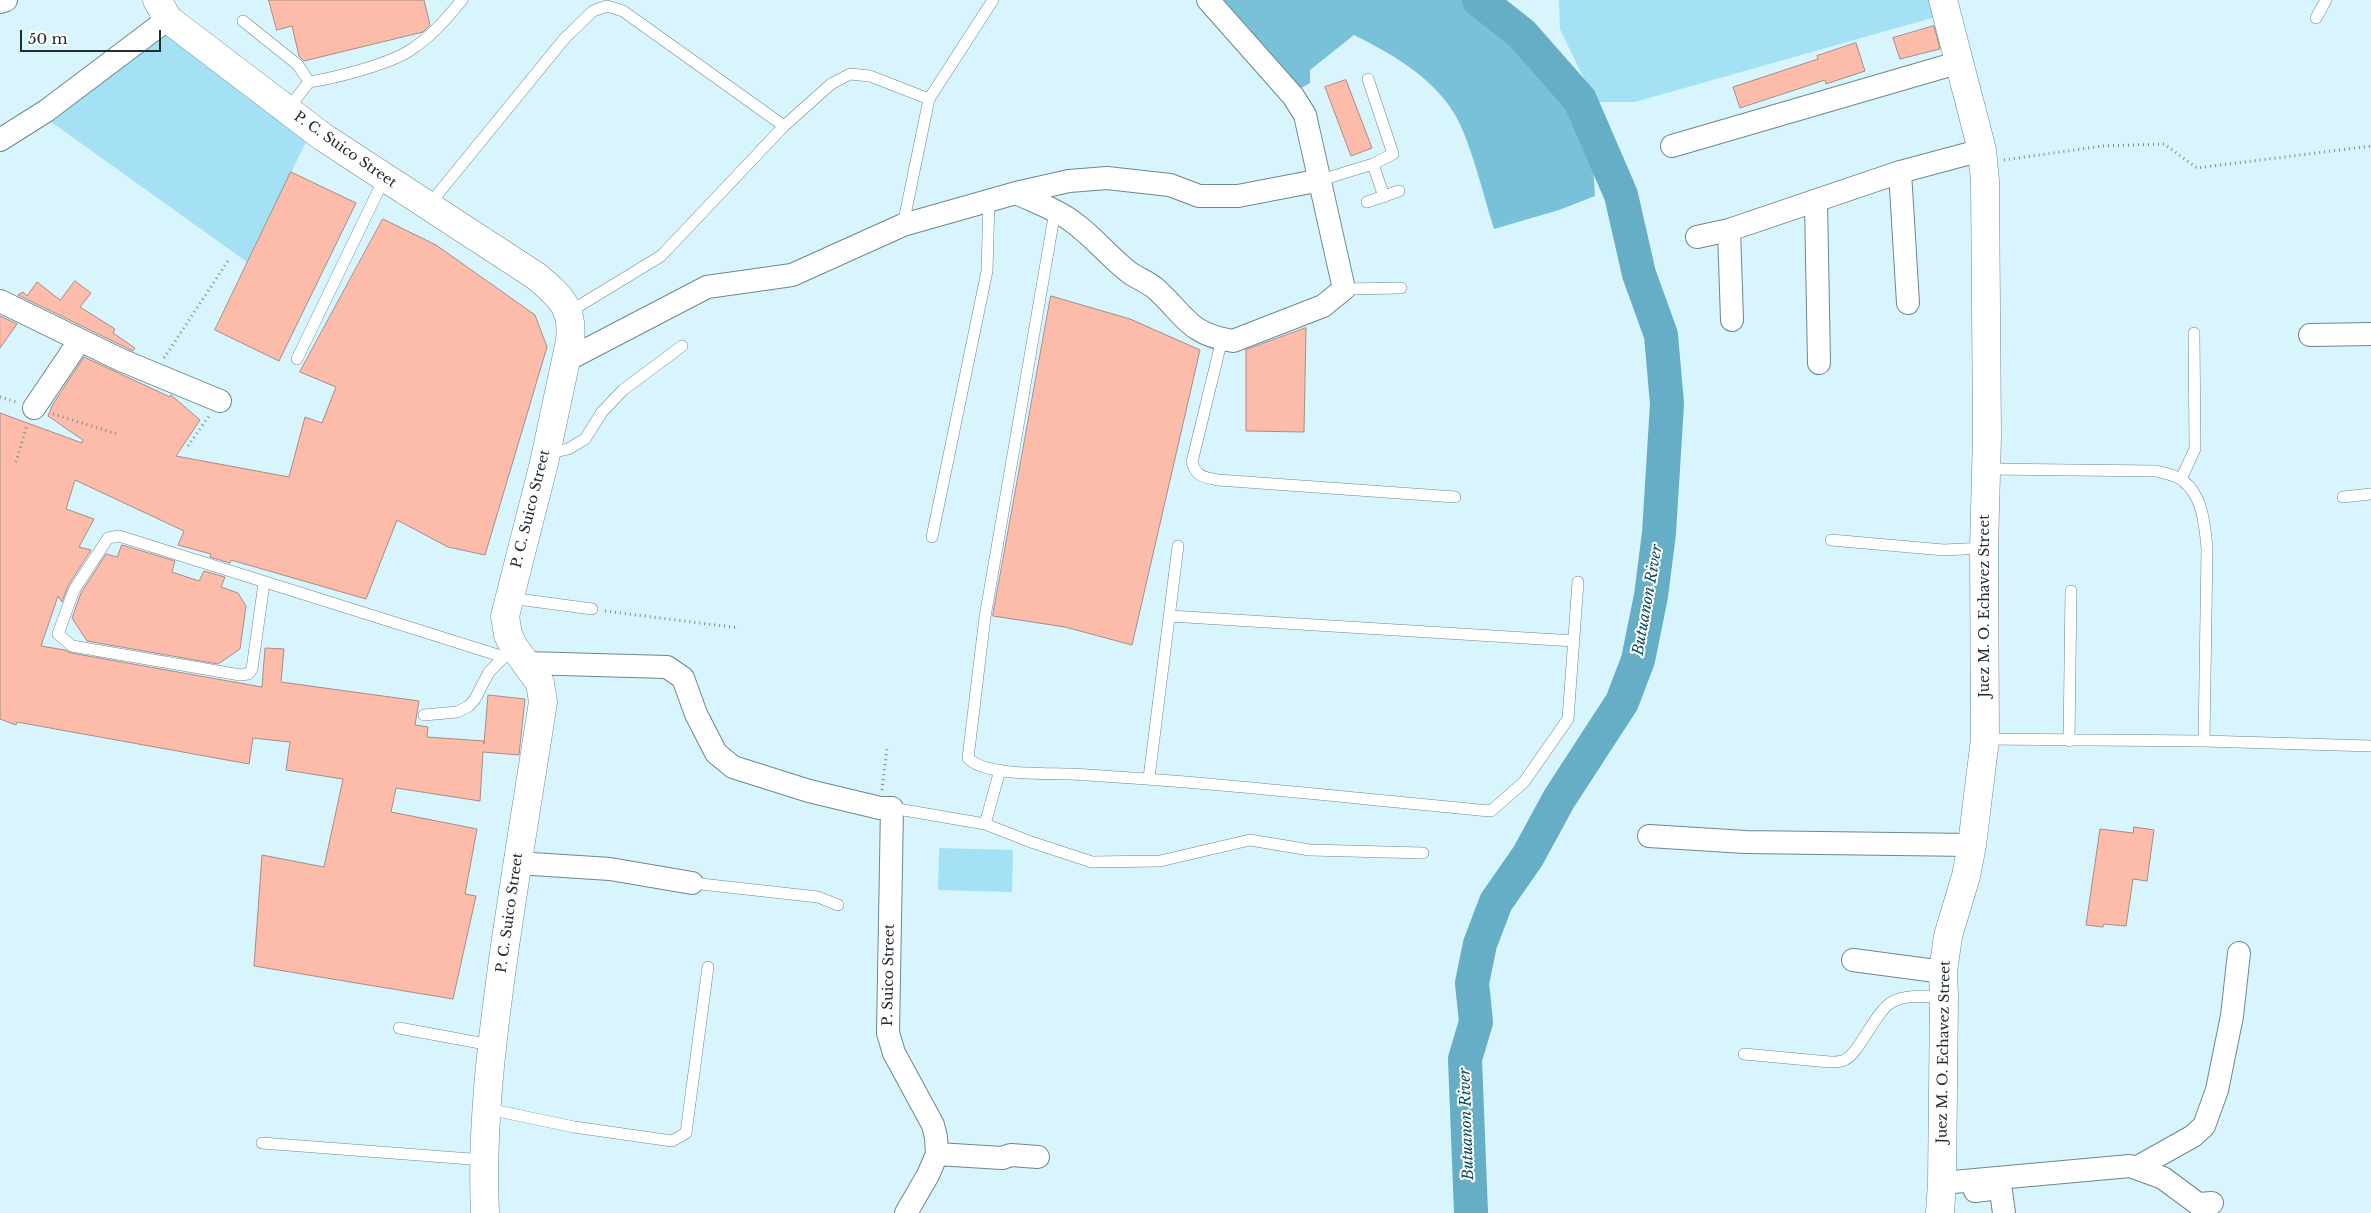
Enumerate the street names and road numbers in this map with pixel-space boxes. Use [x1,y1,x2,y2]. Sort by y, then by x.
street label: P. C. Suico Street [291,108,399,192]
street label: P. C. Suico Street [508,448,554,570]
street label: Juez M. O. Echavez Street [1977,515,1993,697]
street label: P. C. Suico Street [493,852,527,974]
street label: P. Suico Street [880,924,898,1026]
street label: Juez M. O. Echavez Street [1934,960,1954,1144]

